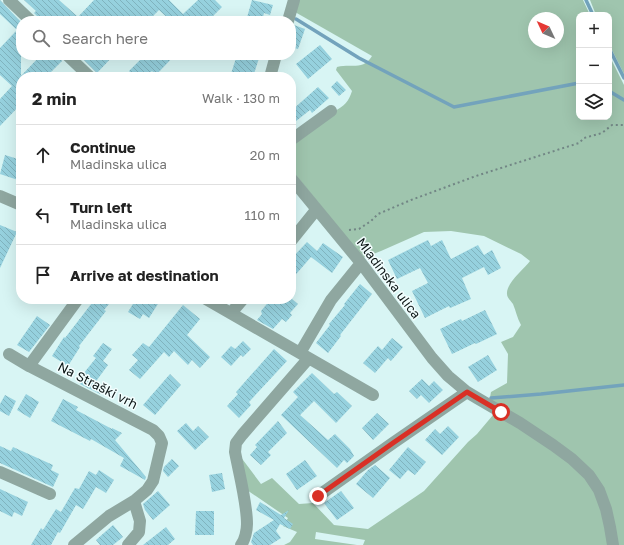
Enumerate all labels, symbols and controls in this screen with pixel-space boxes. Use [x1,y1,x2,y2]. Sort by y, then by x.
north arrow [528,12,564,48]
map controls [576,12,612,120]
button: + [576,12,612,48]
search box [16,16,296,60]
icon: search [30,27,52,49]
text: Search here [62,29,148,47]
button: − [576,48,612,84]
button: layers [576,84,612,120]
text: 2 min [32,88,76,109]
text: Walk · 130 m [202,90,280,106]
text: Continue [70,138,136,156]
icon: ahead [32,144,54,166]
text: 20 m [250,147,280,163]
text: Mladinska ulica [70,156,167,172]
text: Turn left [70,198,132,216]
icon: left [32,204,54,226]
text: 110 m [245,207,280,223]
text: Mladinska ulica [70,216,167,232]
street label: Mladinska ulica [353,235,425,321]
icon: arrive [32,264,54,286]
text: Arrive at destination [70,266,219,284]
street label: Na Straški vrh [55,358,141,412]
route start [492,403,510,421]
route end [309,487,327,505]

